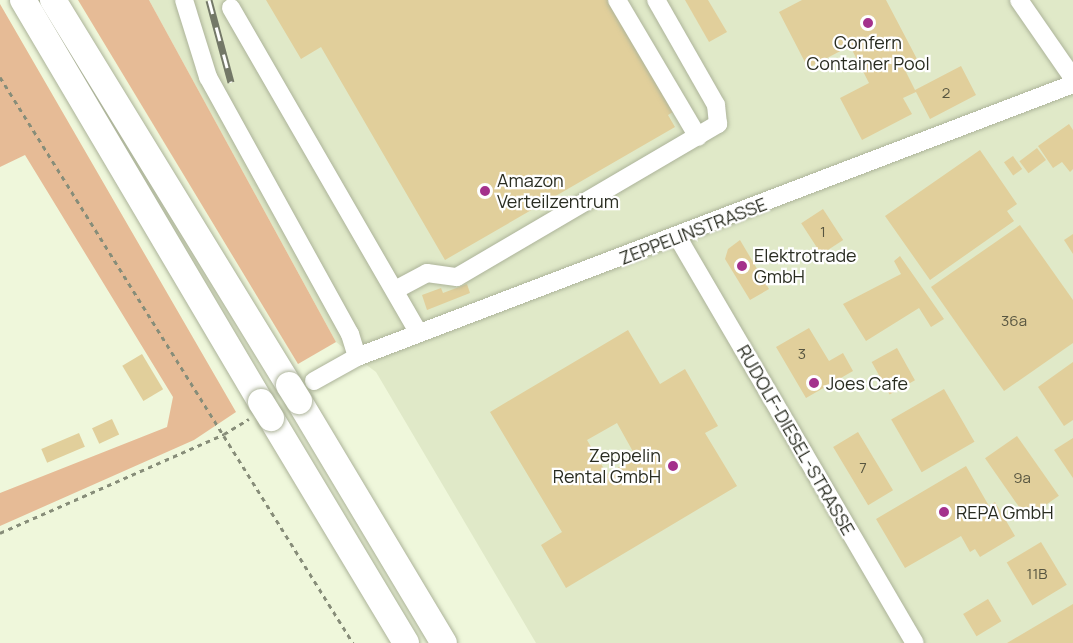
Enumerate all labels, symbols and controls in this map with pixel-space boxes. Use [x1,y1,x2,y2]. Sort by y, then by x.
marker: Confern Container Pool [861,16,875,30]
place label: Confern Container Pool [806,32,930,74]
house number: 2 [942,84,950,102]
place label: Amazon Verteilzentrum [497,170,619,213]
marker: Amazon Verteilzentrum [478,184,492,198]
street label: ZEPPELINSTRASSE [616,193,770,269]
house number: 1 [820,223,826,241]
place label: Elektrotrade GmbH [754,245,857,288]
marker: Elektrotrade GmbH [735,259,749,273]
house number: 36a [1001,312,1027,330]
street label: RUDOLF-DIESEL-STRASSE [733,341,859,539]
house number: 3 [798,345,806,363]
place label: Joes Cafe [826,372,908,394]
marker: Joes Cafe [807,376,821,390]
place label: Zeppelin Rental GmbH [553,445,661,488]
marker: Zeppelin Rental GmbH [666,459,680,473]
house number: 7 [859,459,867,477]
house number: 9a [1013,469,1031,487]
place label: REPA GmbH [956,501,1054,523]
marker: REPA GmbH [937,505,951,519]
house number: 11B [1027,565,1047,583]

